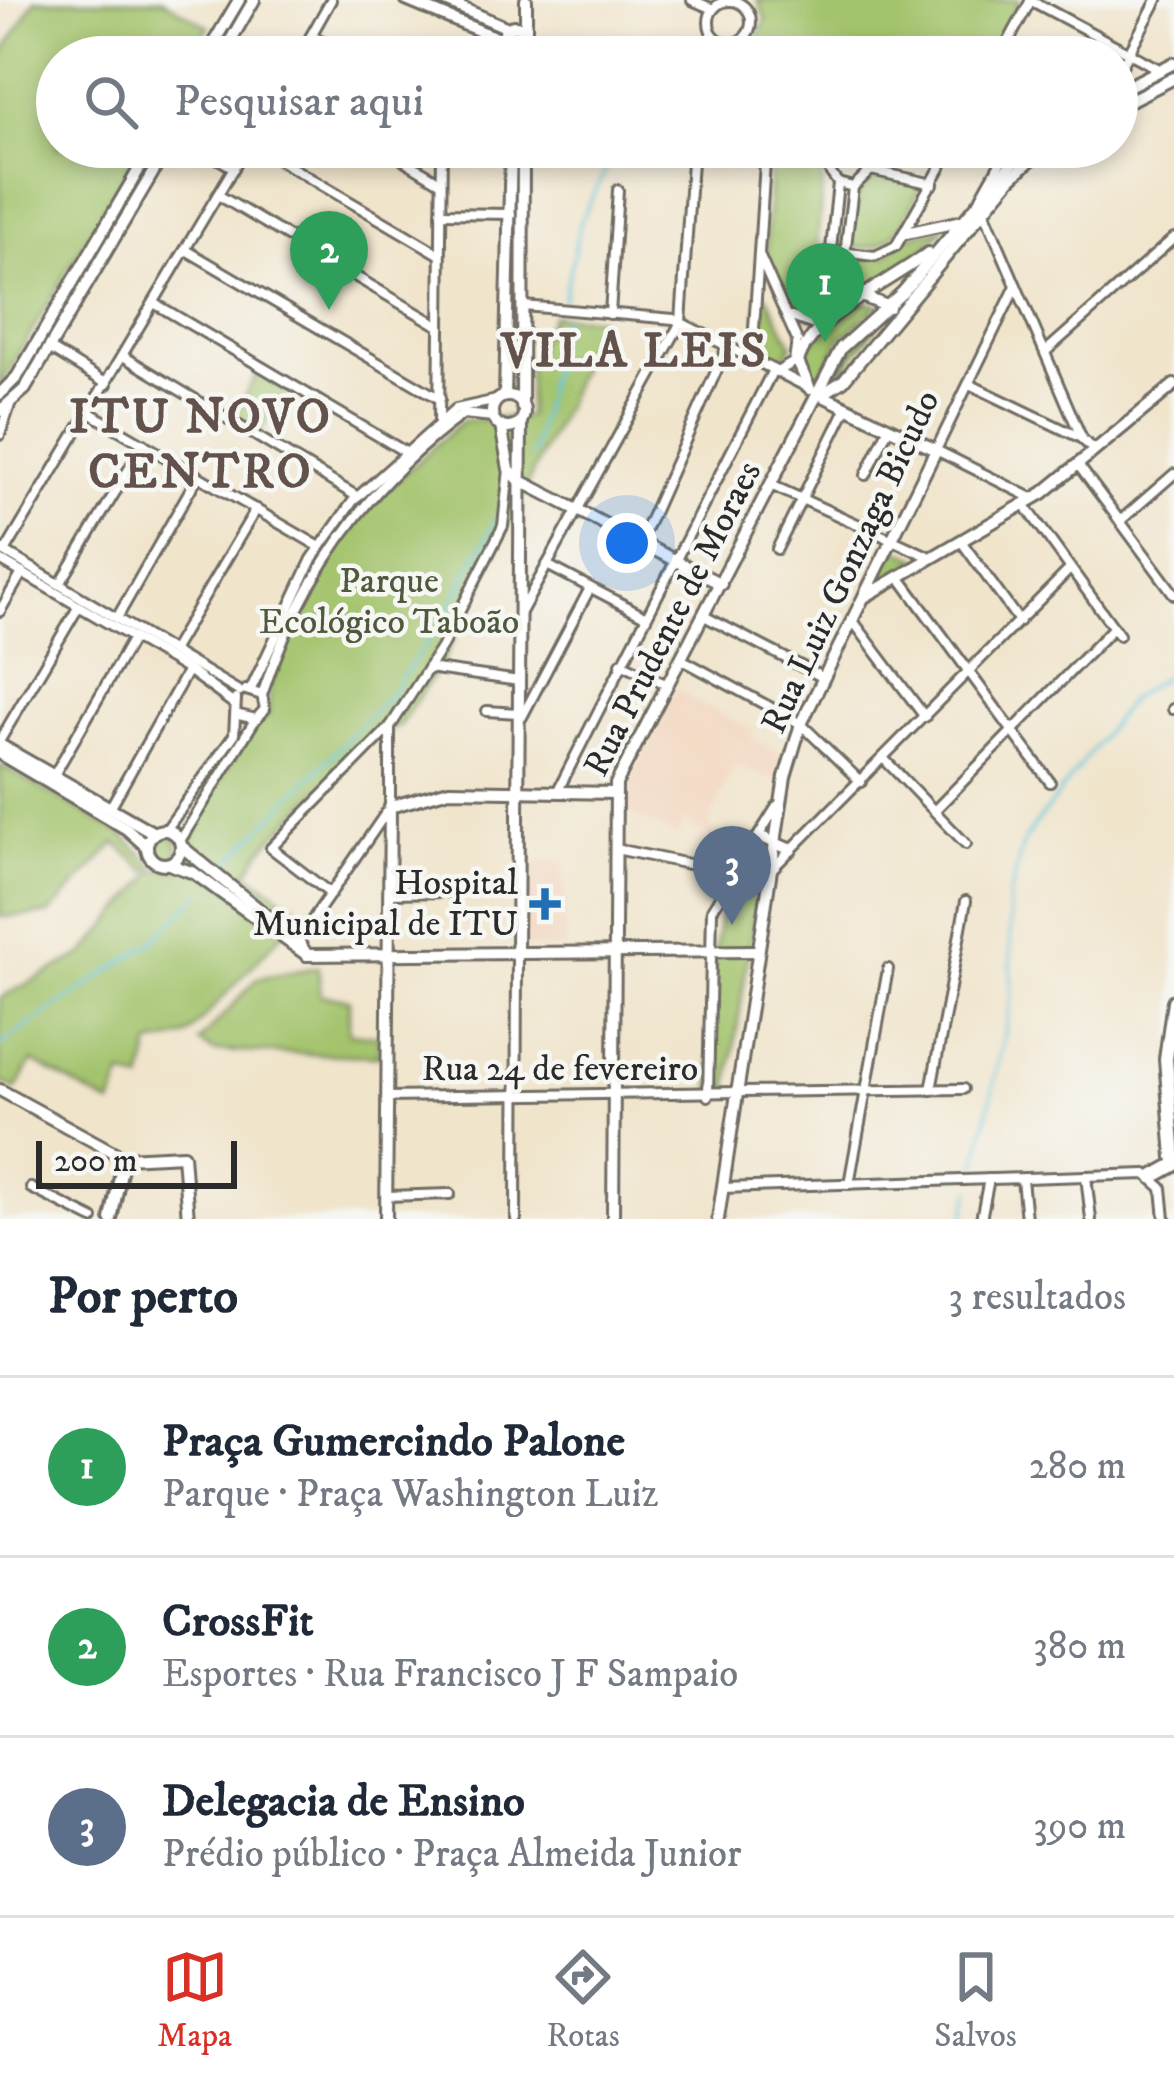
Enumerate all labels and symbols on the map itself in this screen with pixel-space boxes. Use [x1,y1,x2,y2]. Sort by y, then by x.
pin: 2 [290,211,368,310]
pin: 1 [786,243,864,342]
district label: VILA LEIS [500,322,768,382]
street label: Rua Luiz Gonzaga Bicudo [752,383,950,741]
district label: ITU NOVO CENTRO [69,388,333,503]
street label: Rua Prudente de Moraes [574,454,772,784]
your location [597,513,657,573]
park label: Parque Ecológico Taboão [259,559,519,645]
pin: 3 [693,826,771,925]
place label: Hospital Municipal de ITU [253,861,518,947]
marker: Hospital Municipal de ITU [529,888,561,920]
street label: Rua 24 de fevereiro [422,1047,698,1092]
scale bar [36,1135,237,1188]

